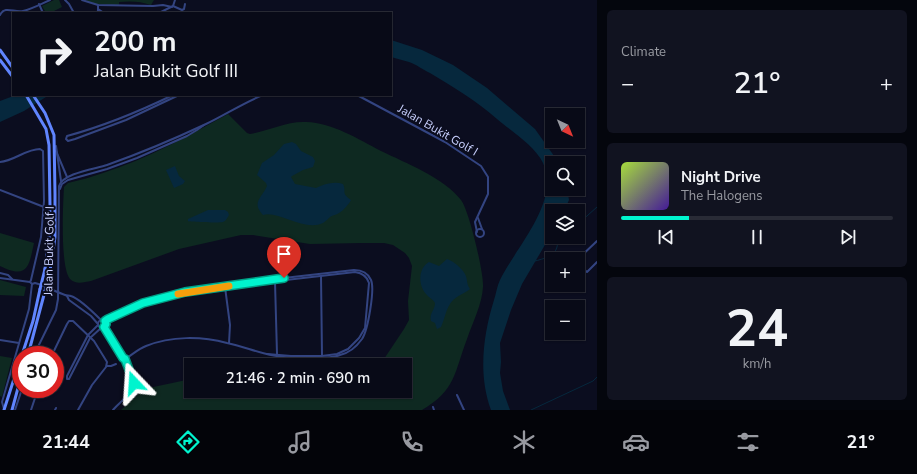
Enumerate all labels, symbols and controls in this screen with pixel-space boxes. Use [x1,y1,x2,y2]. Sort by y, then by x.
text: 200 m [94,23,177,61]
icon: right [28,28,80,80]
text: Climate [621,43,666,61]
text: Jalan Bukit Golf III [94,59,238,83]
text: 21° [733,63,781,104]
text: − [621,69,634,99]
text: + [880,69,893,99]
street label: Jalan Bukit Golf I [394,100,481,159]
north arrow [545,108,585,148]
map controls [545,108,585,340]
button: search [545,156,585,196]
text: Night Drive [681,167,761,187]
text: The Halogens [681,187,762,205]
button: layers [545,204,585,244]
street label: Jalan Bukit Golf I [40,206,58,297]
icon: previous [655,226,677,248]
icon: pause [746,226,768,248]
icon: next [837,226,859,248]
pin [267,237,301,278]
icon: arrive [273,243,295,265]
button: + [545,252,585,292]
text: 24 [726,293,788,364]
button: − [545,300,585,340]
speed limit sign: 30 [12,346,64,398]
text: km/h [743,355,771,373]
position arrow [113,362,155,404]
text: 21:46 · 2 min · 690 m [226,368,370,388]
icon: directions [174,428,202,456]
icon: music [286,428,314,456]
icon: phone [398,428,426,456]
icon: climate [510,428,538,456]
icon: car [622,428,650,456]
icon: filters [734,428,762,456]
text: 21:44 [42,430,90,454]
text: 21° [846,430,875,454]

